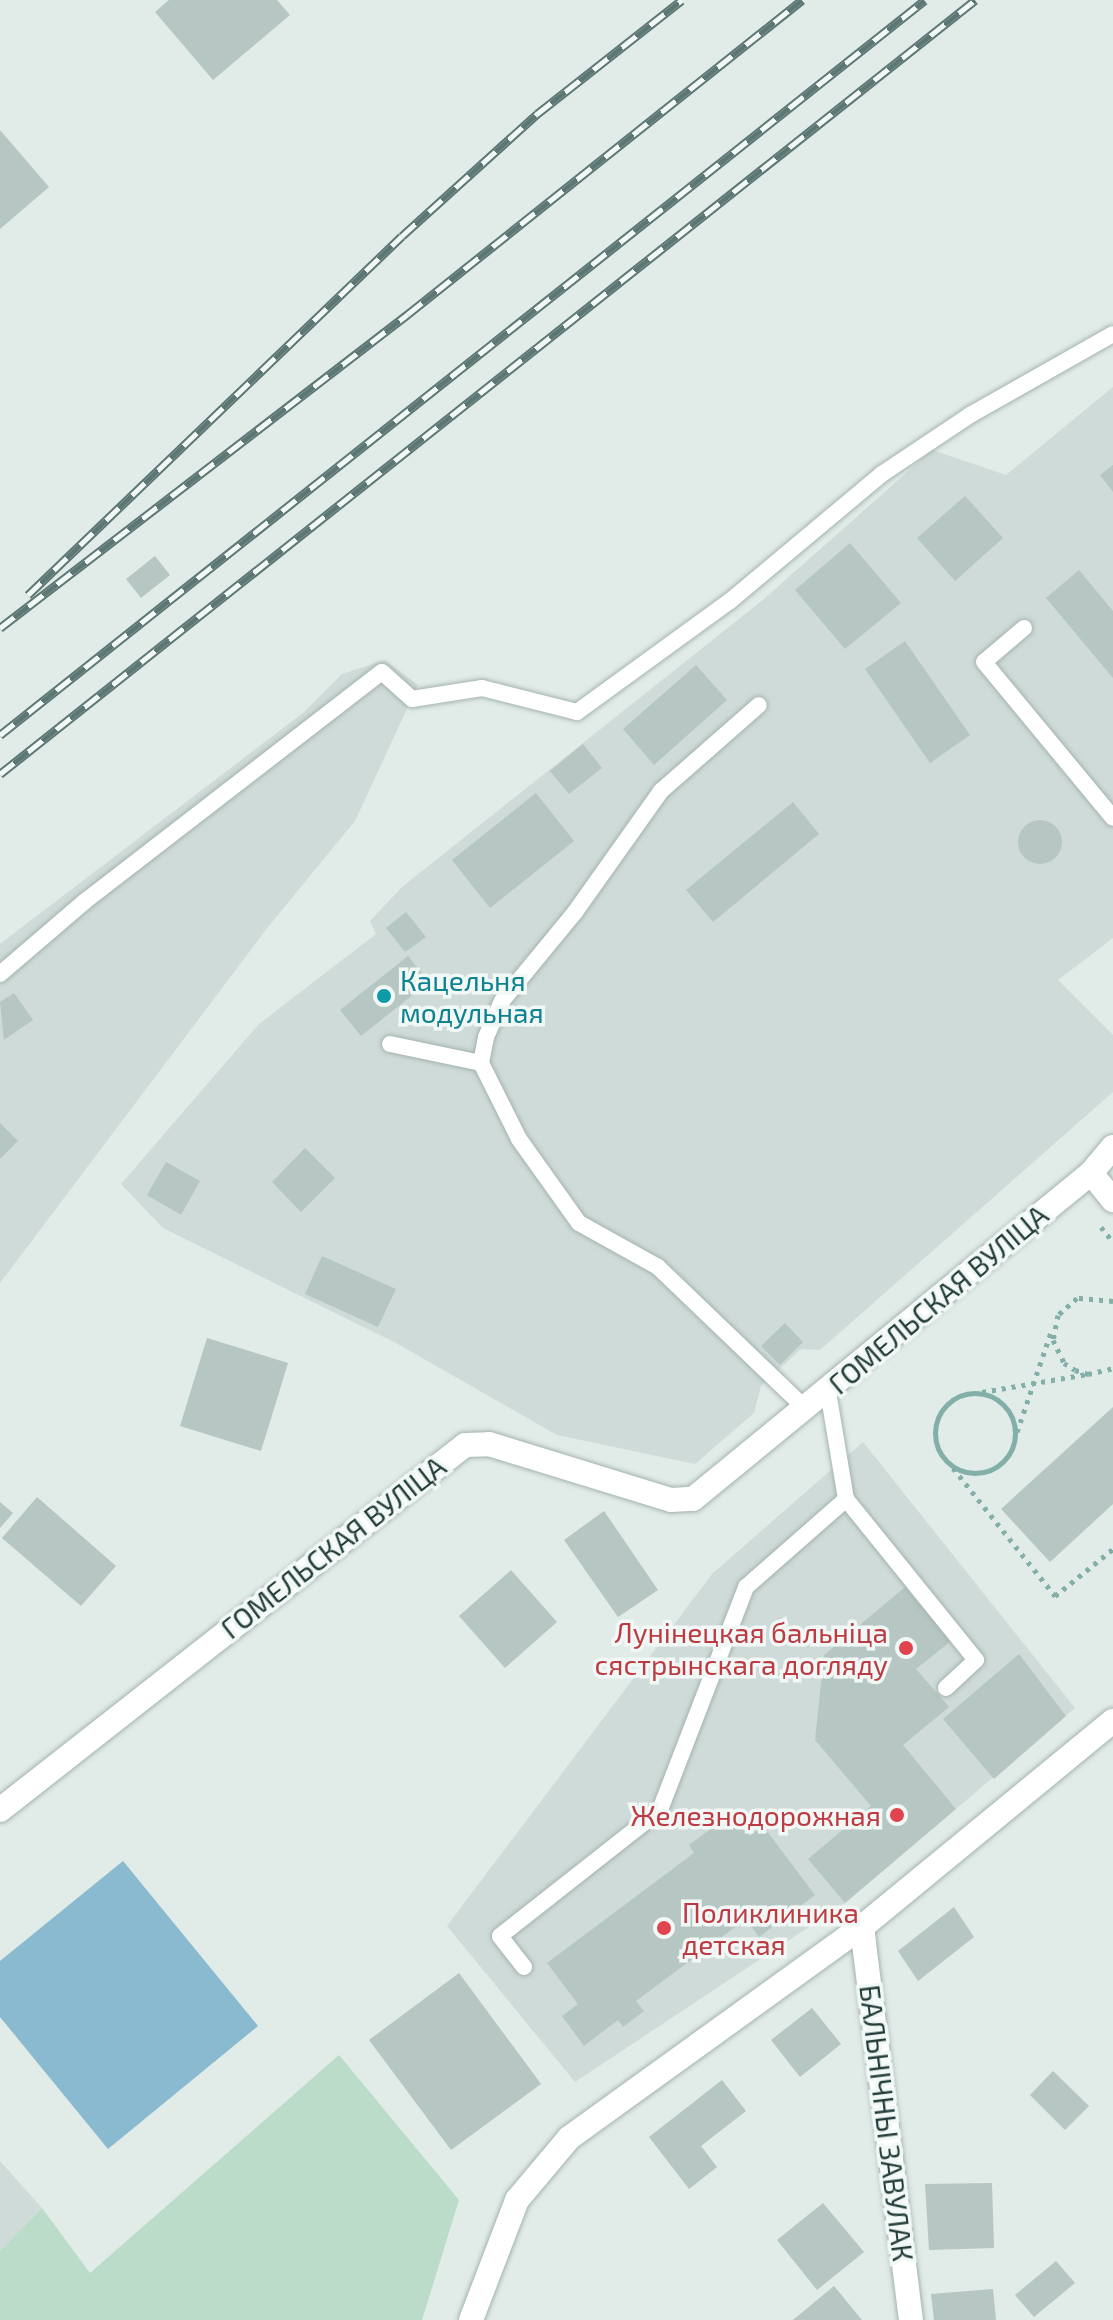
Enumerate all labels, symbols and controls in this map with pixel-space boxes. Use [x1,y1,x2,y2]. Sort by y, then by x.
place label: Кацельня модульная [400,963,544,1029]
marker: Кацельня модульная [375,987,393,1005]
street label: ГОМЕЛЬСКАЯ ВУЛІЦА [822,1198,1054,1400]
street label: ГОМЕЛЬСКАЯ ВУЛІЦА [214,1449,452,1645]
place label: Лунінецкая бальніца сястрынскага догляду [594,1615,888,1681]
marker: Лунінецкая бальніца сястрынскага догляду [895,1637,917,1659]
place label: Железнодорожная [630,1798,881,1832]
marker: Железнодорожная [888,1806,906,1824]
place label: Поликлиника детская [682,1895,859,1961]
marker: Поликлиника детская [653,1917,675,1939]
street label: БАЛЬНІЧНЫ ЗАВУЛАК [853,1983,921,2263]

